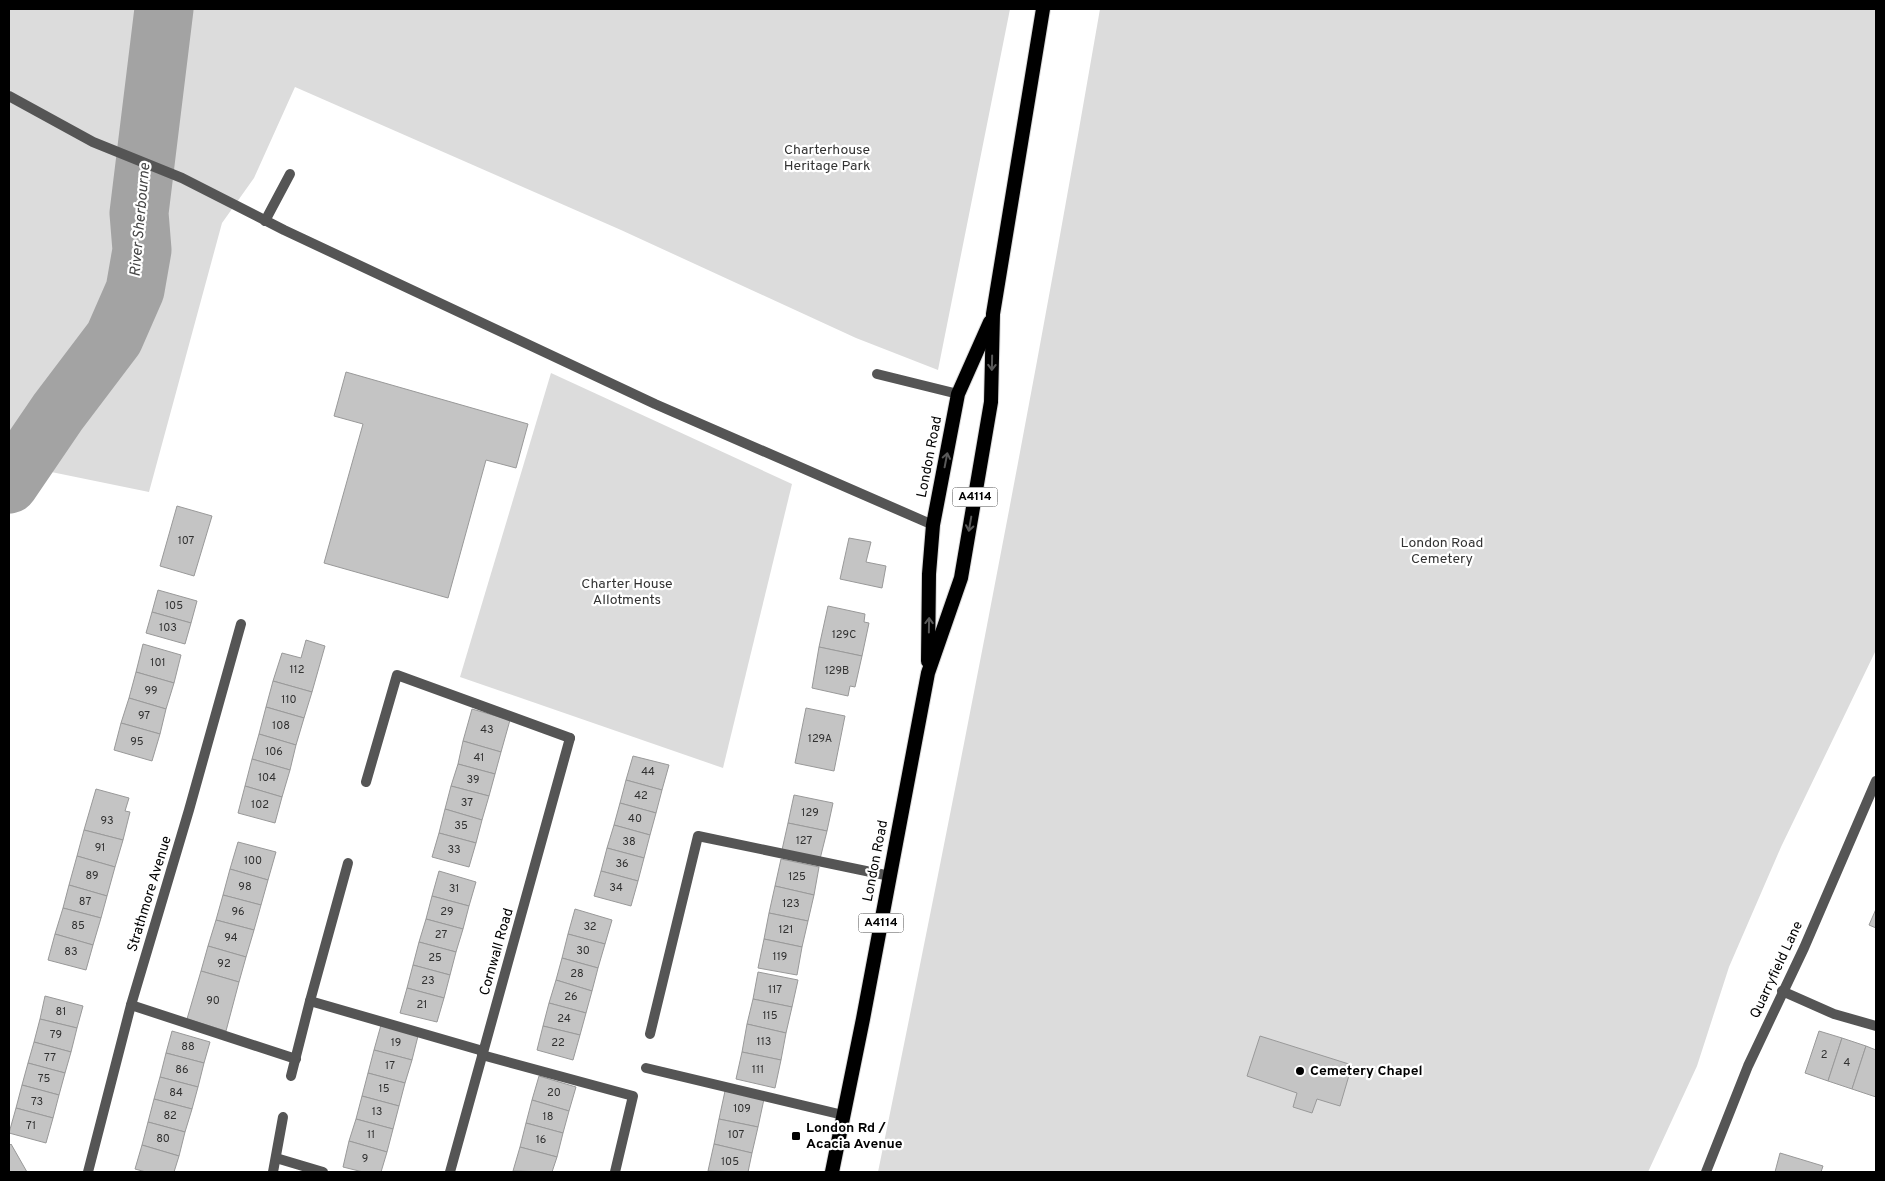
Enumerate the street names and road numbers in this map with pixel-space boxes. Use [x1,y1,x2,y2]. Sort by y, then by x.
street label: London Road [914,415,946,499]
road number: A4114 [952,488,998,507]
street label: London Road [860,819,892,903]
street label: Strathmore Avenue [124,834,176,954]
street label: Cornwall Road [476,906,518,998]
road number: A4114 [858,914,904,932]
street label: Quarryfield Lane [1747,919,1807,1021]

